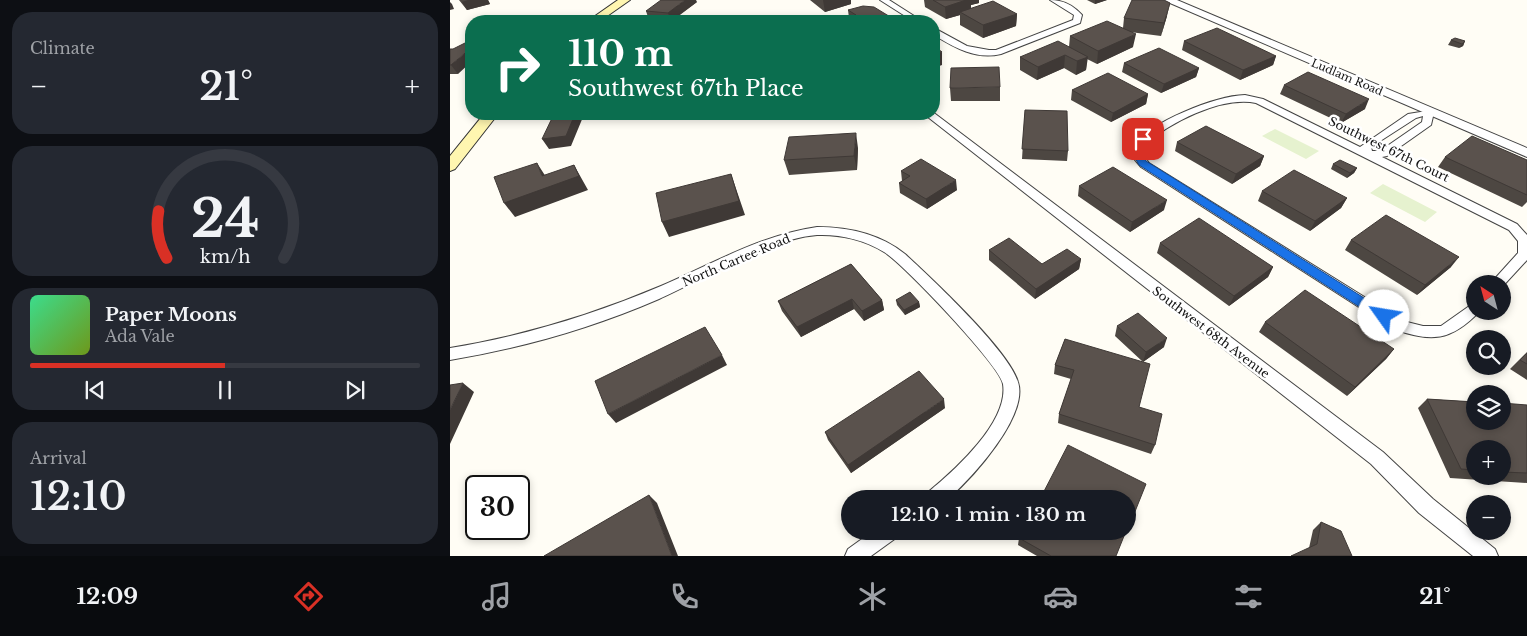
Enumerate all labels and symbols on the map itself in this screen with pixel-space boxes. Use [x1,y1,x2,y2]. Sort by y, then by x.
street label: Ludlam Road [1309,56,1386,99]
street label: Southwest 67th Court [1326,113,1452,185]
pin [1122,118,1164,160]
street label: North Cartee Road [680,230,792,290]
north arrow [1466,275,1511,320]
street label: Southwest 68th Avenue [1149,283,1273,381]
position arrow [1357,289,1409,341]
speed limit sign: 30 [465,475,530,540]

